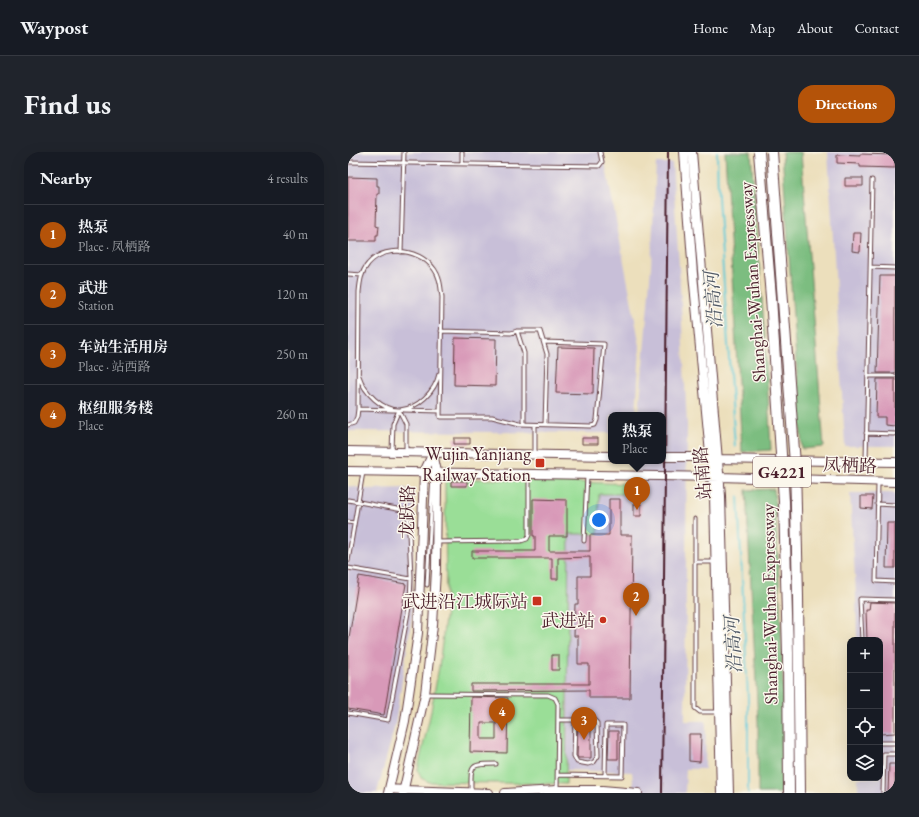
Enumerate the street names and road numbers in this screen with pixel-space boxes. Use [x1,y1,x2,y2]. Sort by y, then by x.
street label: Shanghai-Wuhan Expressway [734,181,770,383]
street label: 站南路 [688,445,716,501]
street label: 凤栖路 [823,453,877,477]
road number: G4221 [753,457,811,487]
street label: 龙跃路 [395,485,419,539]
street label: Shanghai-Wuhan Expressway [756,503,782,705]

